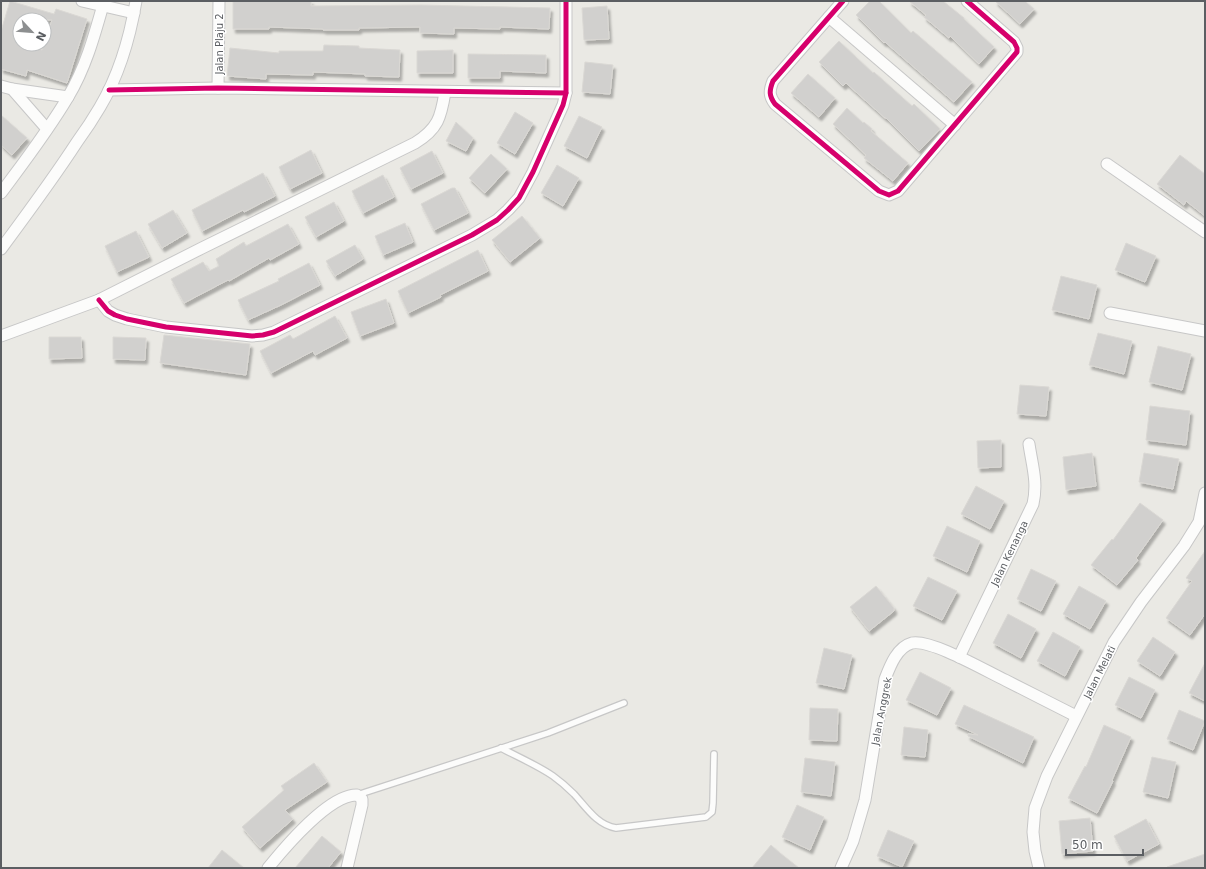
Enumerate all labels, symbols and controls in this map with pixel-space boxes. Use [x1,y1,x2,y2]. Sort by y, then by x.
north arrow [12,12,52,52]
street label: Jalan Plaju 2 [214,13,225,76]
text: N [33,29,48,43]
street label: Jalan Kenanga [989,519,1030,588]
street label: Jalan Melati [1081,644,1117,701]
street label: Jalan Anggrek [869,676,894,747]
scale bar [1066,831,1143,857]
text: 50 m [1072,838,1103,852]

